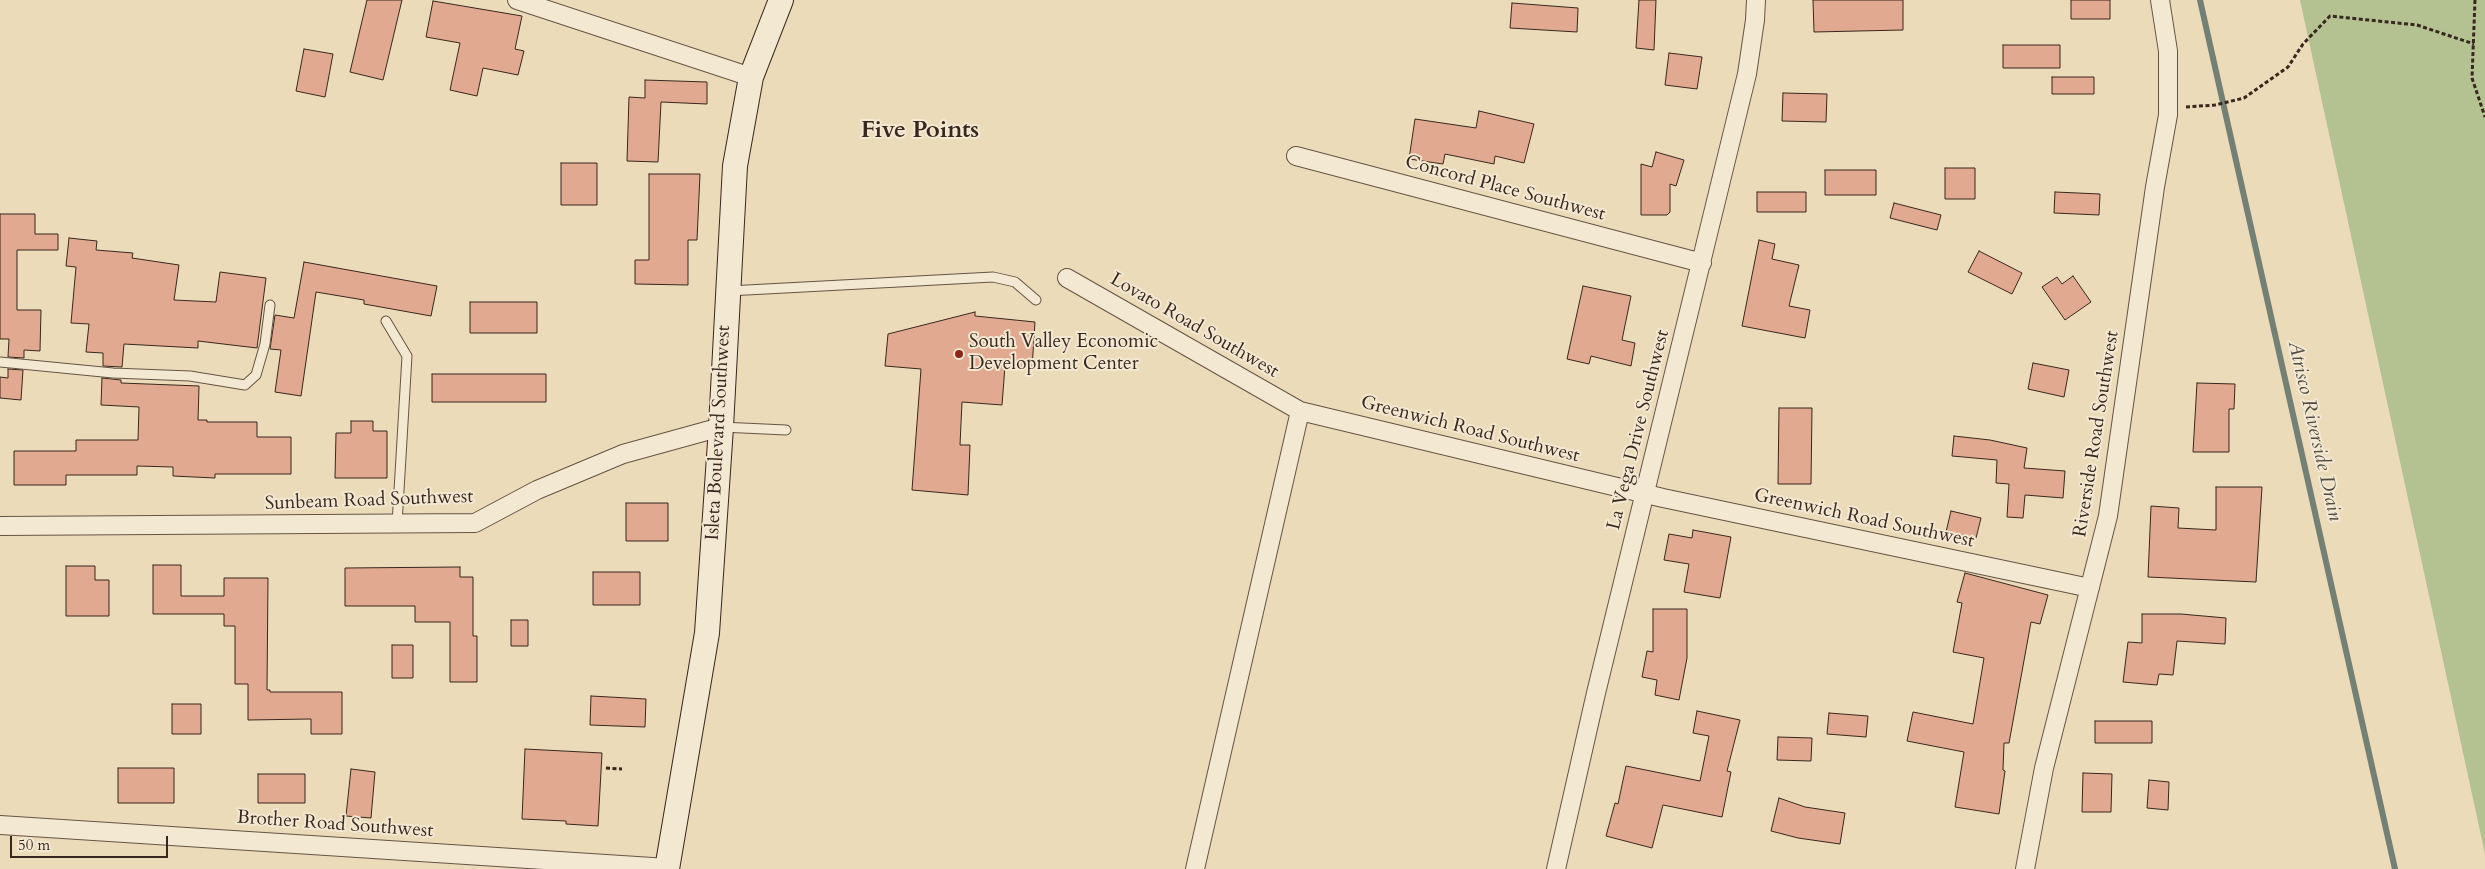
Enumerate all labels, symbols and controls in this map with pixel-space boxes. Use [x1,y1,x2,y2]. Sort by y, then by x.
district label: Five Points [861,117,979,145]
street label: Concord Place Southwest [1402,151,1608,227]
street label: Lovato Road Southwest [1106,268,1282,384]
street label: Isleta Boulevard Southwest [702,325,736,541]
street label: La Vega Drive Southwest [1603,328,1675,532]
street label: Riverside Road Southwest [2069,329,2125,539]
place label: South Valley Economic Development Center [969,332,1158,376]
water label: Atrisco Riverside Drain [2282,339,2346,523]
marker: South Valley Economic Development Center [953,348,965,360]
street label: Greenwich Road Southwest [1358,392,1582,468]
street label: Greenwich Road Southwest [1752,485,1976,553]
street label: Sunbeam Road Southwest [264,486,474,516]
street label: Brother Road Southwest [236,807,434,843]
scale bar [12,826,170,858]
text: 50 m [18,835,50,855]

